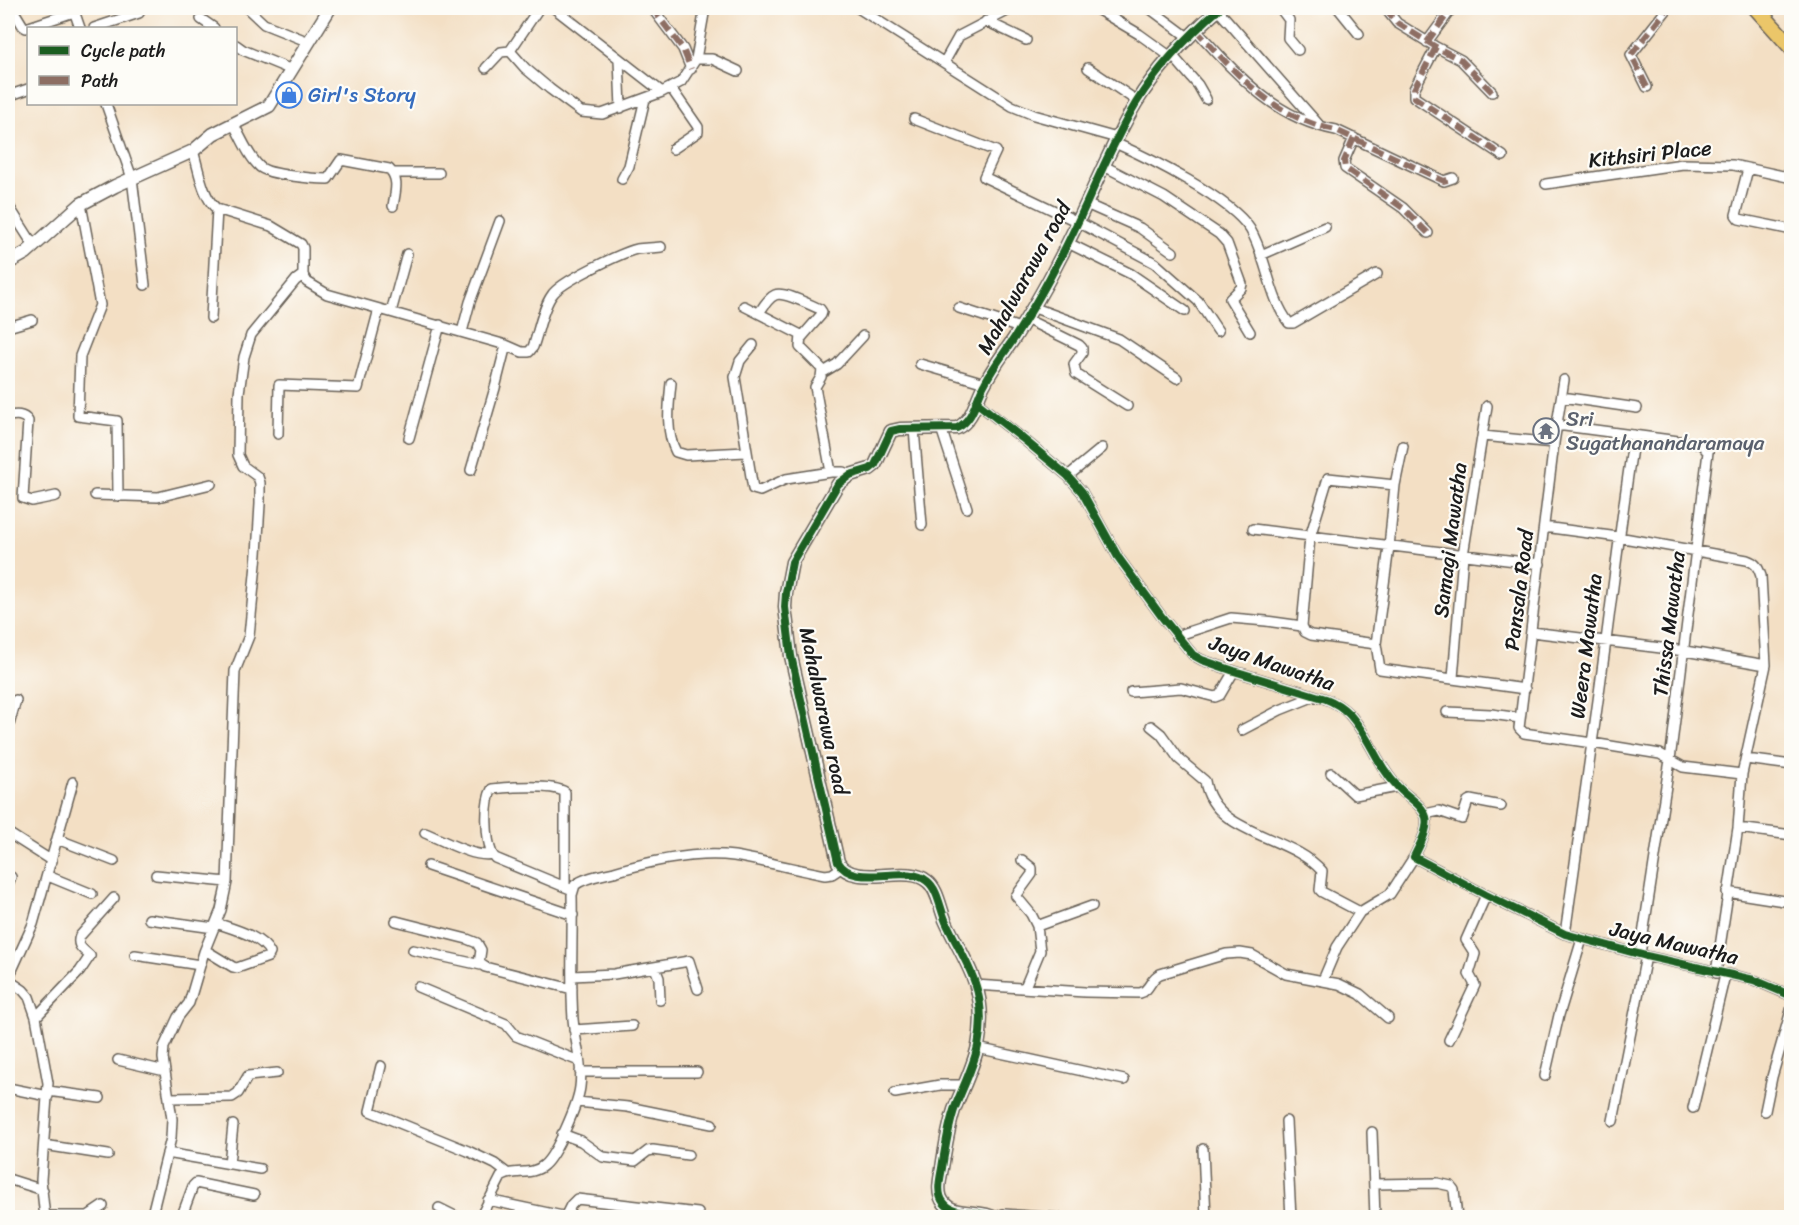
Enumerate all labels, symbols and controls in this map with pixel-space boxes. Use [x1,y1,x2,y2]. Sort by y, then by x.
legend [27,27,237,105]
text: Cycle path [81,35,165,67]
text: Path [81,65,118,97]
place label: Girl's Story [308,76,416,114]
shop icon: Girl's Story [274,80,304,110]
street label: Kithsiri Place [1587,129,1714,179]
street label: Mahalwarawa road [966,193,1083,362]
place label: Sri Sugathanandaramaya [1566,400,1765,462]
temple icon: Sri Sugathanandaramaya [1531,416,1561,446]
street label: Samagi Mawatha [1422,460,1478,620]
street label: Pansala Road [1493,525,1546,653]
street label: Thissa Mawatha [1641,549,1697,699]
street label: Weera Mawatha [1558,571,1614,721]
street label: Jaya Mawatha [1203,623,1340,702]
street label: Mahalwarawa road [788,624,861,800]
street label: Jaya Mawatha [1605,910,1742,976]

